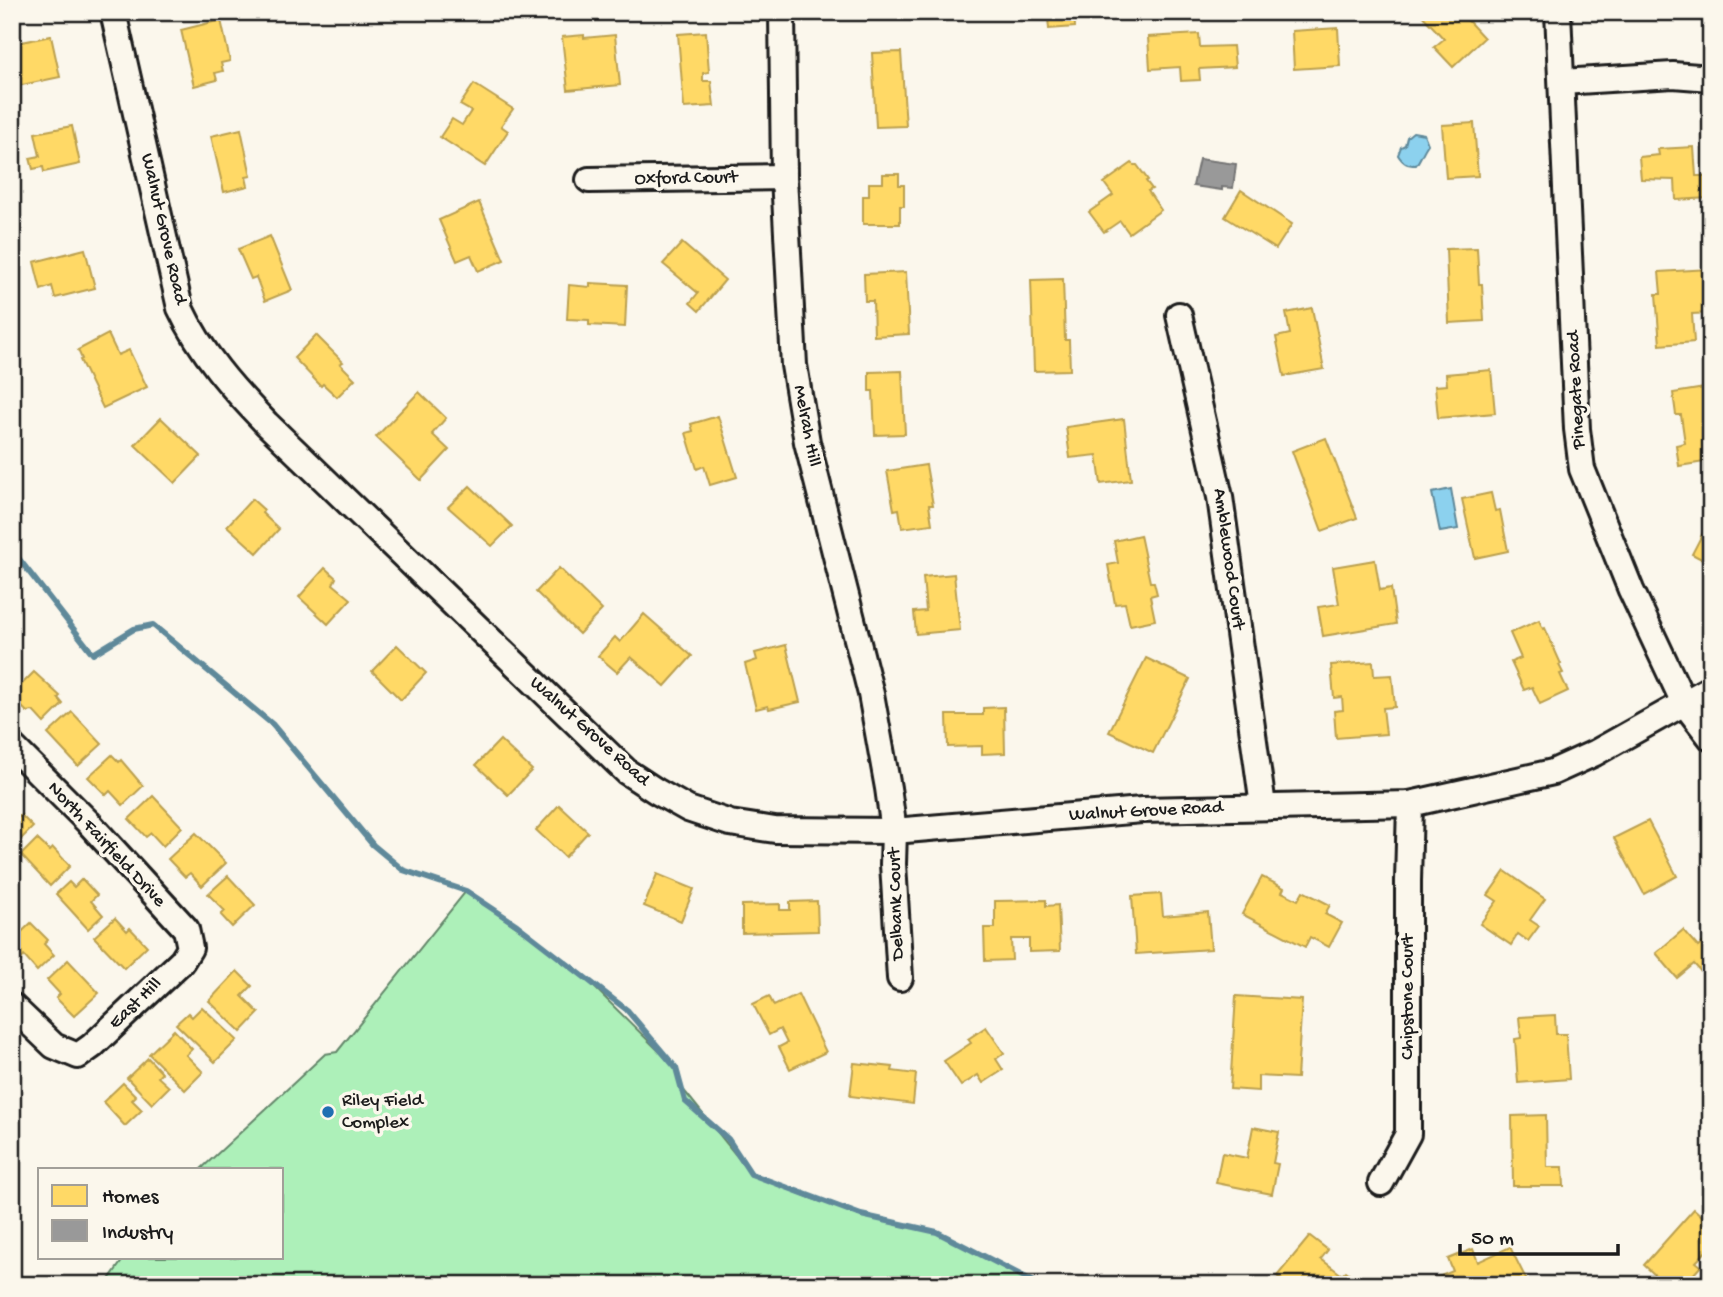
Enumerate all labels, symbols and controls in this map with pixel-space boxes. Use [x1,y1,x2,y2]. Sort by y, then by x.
street label: Walnut Grove Road [134,151,192,308]
street label: Oxford Court [634,167,740,191]
street label: Pinegate Road [1562,328,1592,451]
street label: Melrah Hill [787,383,825,469]
street label: Amblewood Court [1207,487,1250,633]
street label: Walnut Grove Road [524,672,655,793]
street label: North Fairfield Drive [42,777,170,913]
street label: Walnut Grove Road [1069,796,1225,828]
street label: Delbank Court [883,845,911,963]
street label: Chipstone Court [1397,932,1420,1060]
street label: East Hill [105,973,167,1035]
place label: Riley Field Complex [342,1090,425,1135]
marker: Riley Field Complex [320,1104,336,1120]
legend [38,1168,284,1258]
text: Homes [102,1186,160,1211]
scale bar [1460,1213,1618,1257]
text: Industry [102,1222,173,1247]
text: 50 m [1471,1228,1514,1253]

